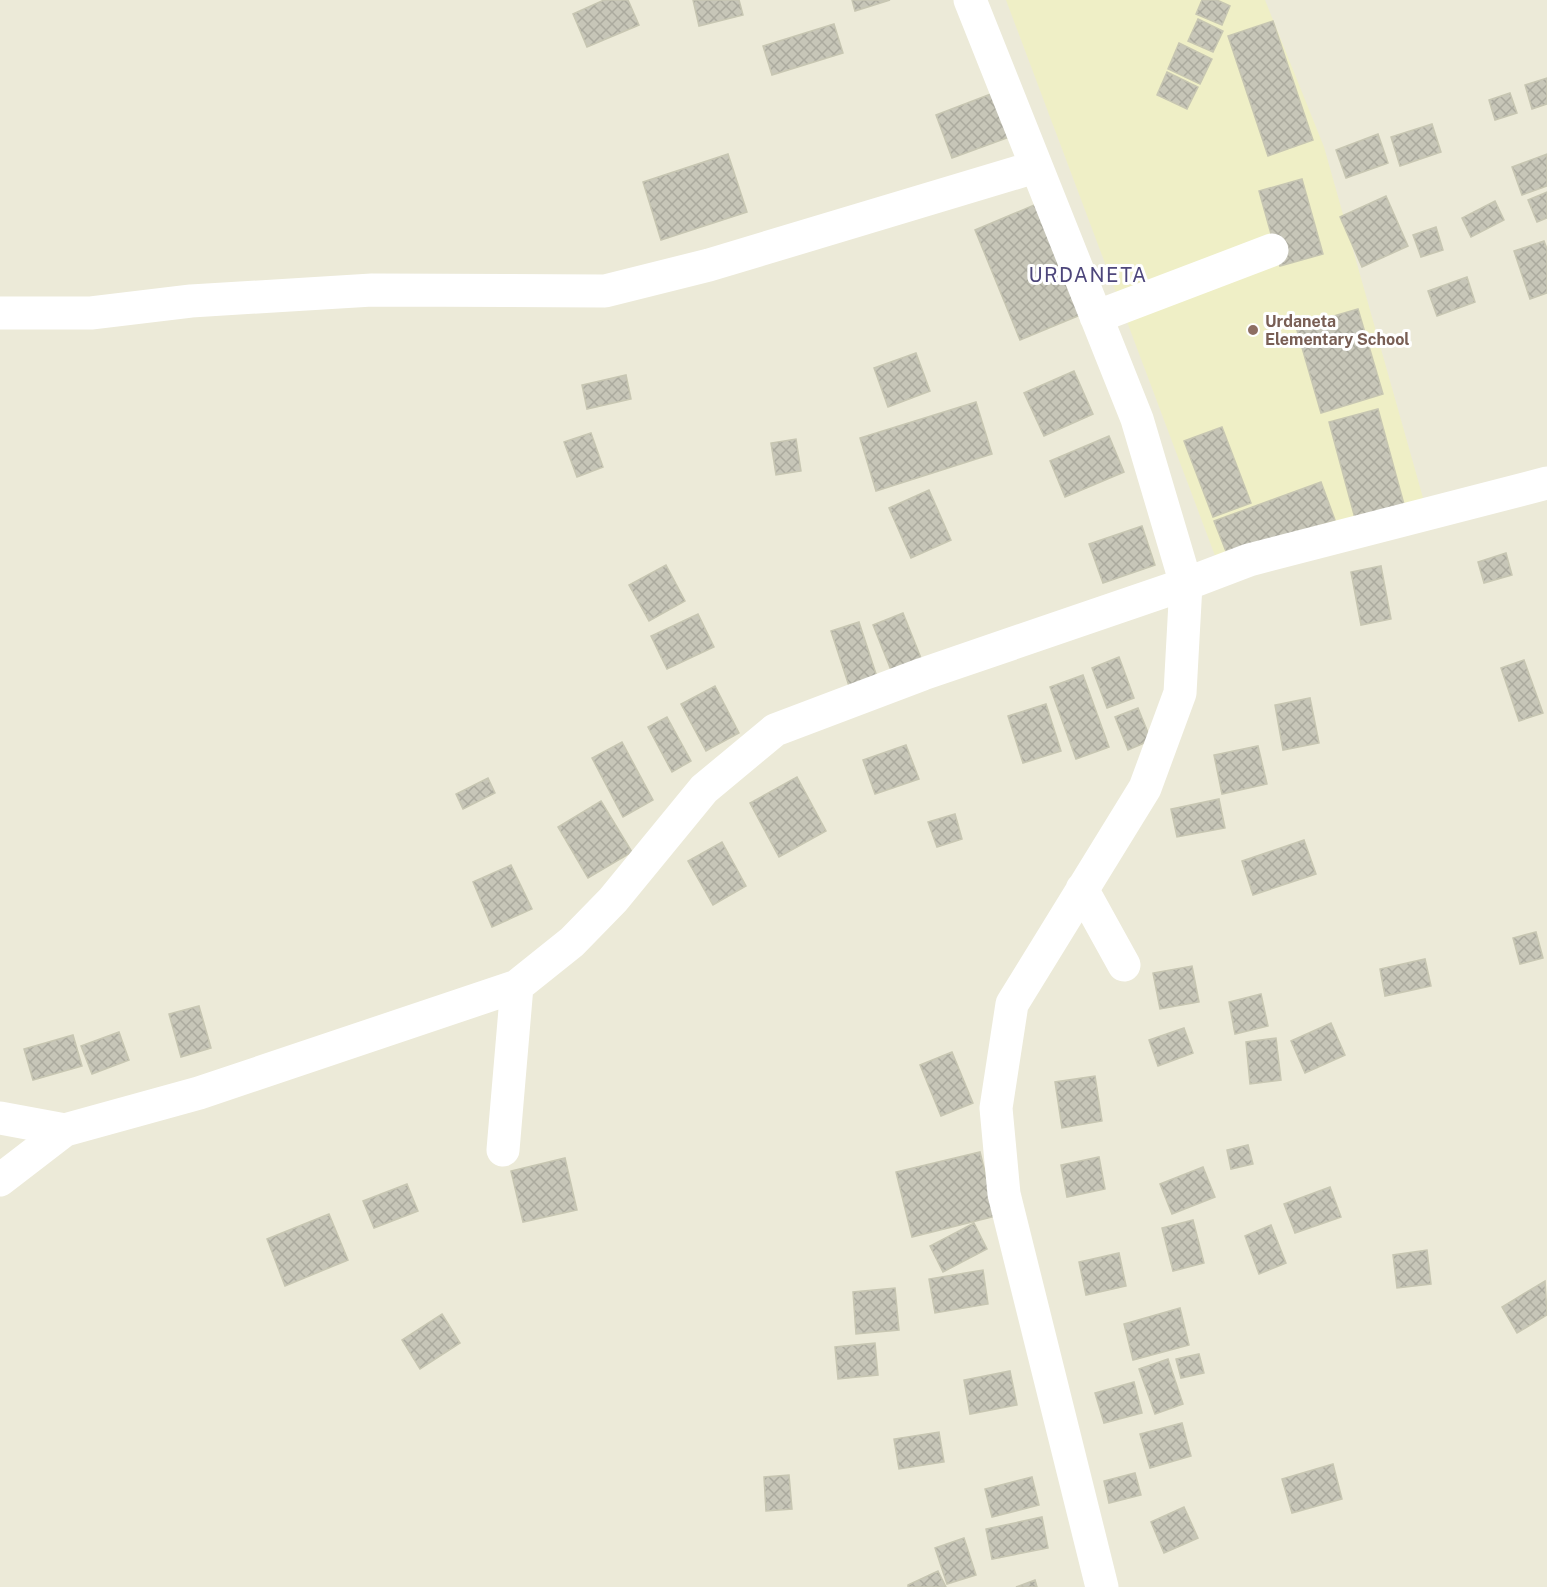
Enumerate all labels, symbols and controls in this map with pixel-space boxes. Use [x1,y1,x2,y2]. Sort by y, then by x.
district label: URDANETA [1028,263,1148,287]
place label: Urdaneta Elementary School [1265,312,1410,349]
marker: Urdaneta Elementary School [1246,323,1260,337]

